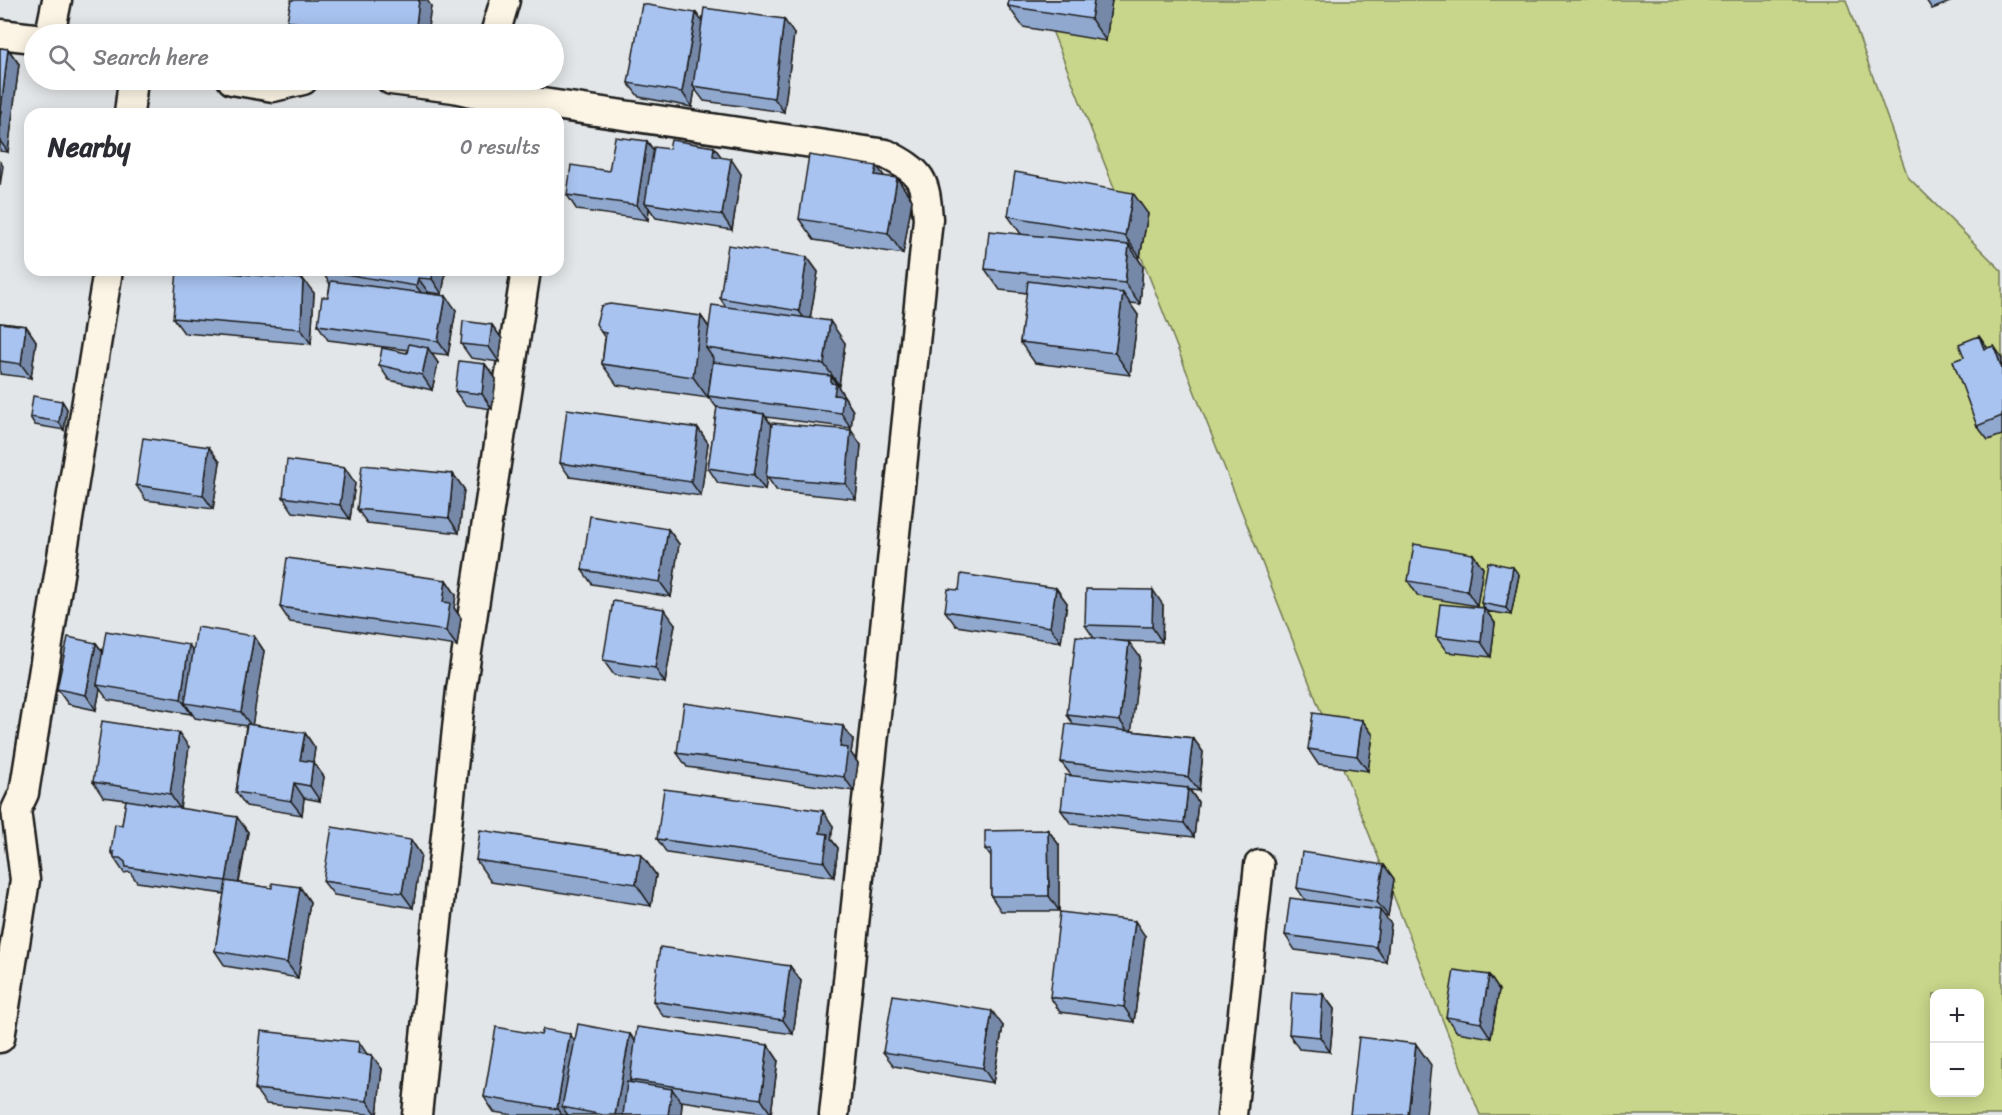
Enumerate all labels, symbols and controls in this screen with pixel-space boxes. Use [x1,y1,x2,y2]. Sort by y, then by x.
search box [24,24,564,90]
text: Search here [93,38,209,77]
icon: search [45,41,78,74]
text: Nearby [48,124,130,170]
text: 0 results [460,130,540,165]
map controls [1930,989,1984,1097]
button: + [1930,989,1984,1043]
button: − [1930,1043,1984,1097]

